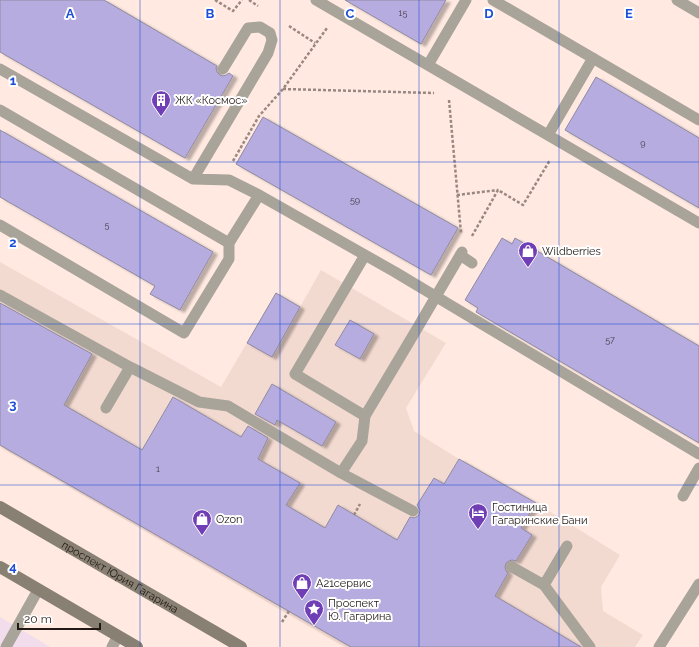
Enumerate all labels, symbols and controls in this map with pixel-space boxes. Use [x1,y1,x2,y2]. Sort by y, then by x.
text: A [66,6,75,21]
text: B [206,6,215,21]
text: C [346,6,355,21]
text: D [484,6,494,21]
text: E [625,6,633,21]
house number: 15 [399,8,407,18]
text: 1 [10,73,17,88]
building icon: ЖК «Космос» [150,89,172,117]
place label: ЖК «Космос» [175,94,248,107]
house number: 9 [640,138,646,148]
house number: 59 [350,195,360,205]
house number: 5 [105,220,110,230]
text: 2 [9,235,17,250]
shop icon: Wildberries [517,240,539,268]
place label: Wildberries [542,245,601,258]
house number: 57 [605,335,615,345]
text: 3 [9,397,17,412]
house number: 1 [156,464,160,474]
place label: Гостиница Гагаринские Бани [492,501,588,527]
hotel icon: Гостиница Гагаринские Бани [467,502,489,530]
shop icon: Ozon [191,508,213,536]
place label: Ozon [216,513,243,526]
street label: проспект Юрия Гагарина [60,538,181,616]
text: 4 [9,559,17,574]
shop icon: А21сервис [291,572,313,600]
place label: А21сервис [316,577,372,590]
place label: Проспект Ю. Гагарина [328,597,391,623]
place icon: Проспект Ю. Гагарина [303,598,325,626]
scale bar [18,605,100,631]
text: 20 m [24,612,52,626]

